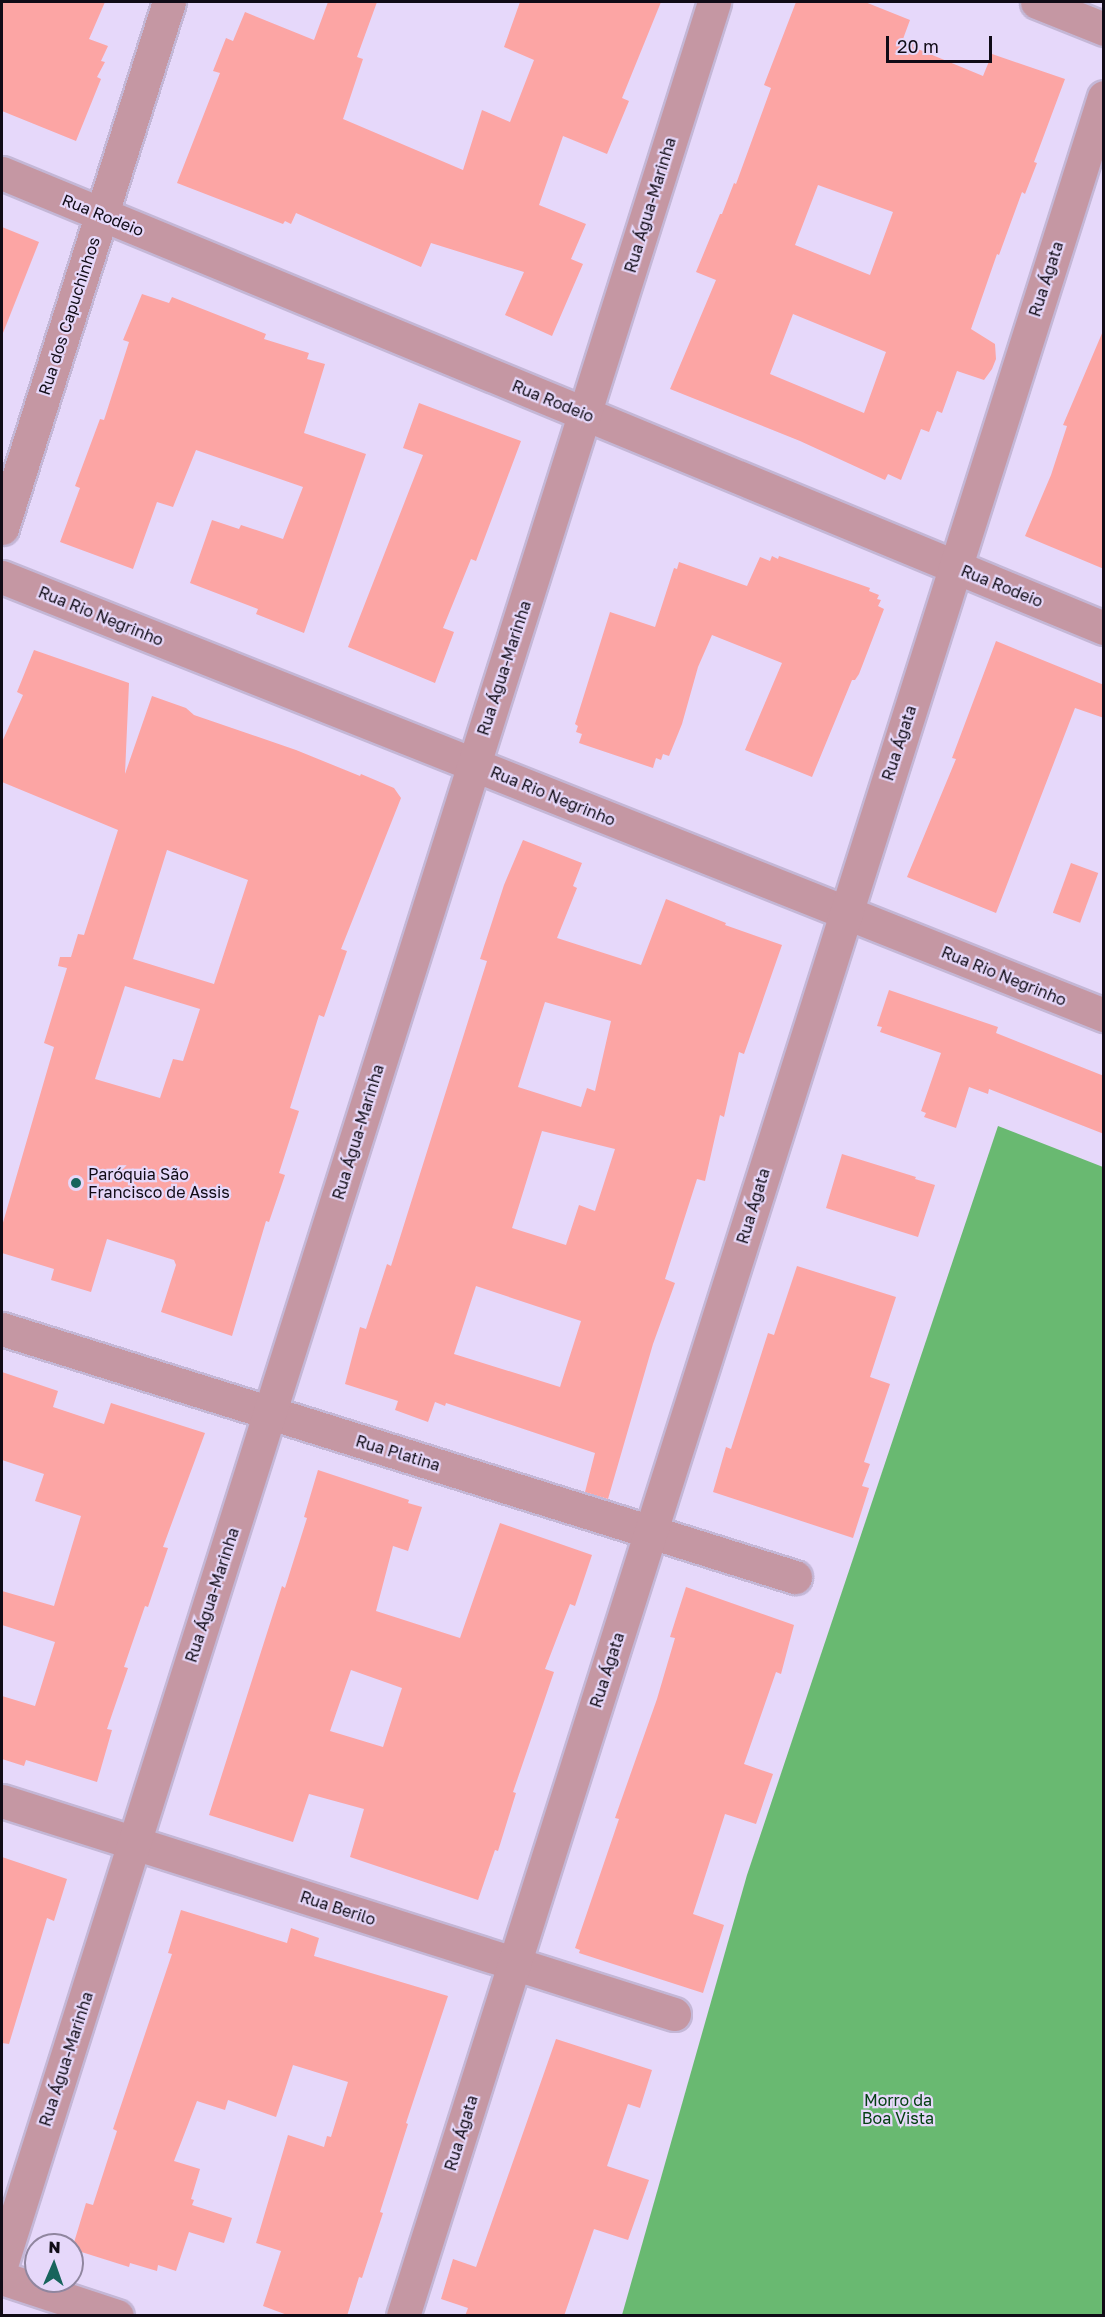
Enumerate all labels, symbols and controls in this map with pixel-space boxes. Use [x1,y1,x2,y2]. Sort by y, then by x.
scale bar [889,24,996,62]
text: 20 m [897,35,939,57]
street label: Rua Água-Marinha [620,135,680,275]
street label: Rua Rodeio [59,190,147,240]
street label: Rua dos Capuchinhos [34,234,104,398]
street label: Rua Ágata [1025,239,1067,319]
street label: Rua Rodeio [509,376,597,426]
street label: Rua Rodeio [958,561,1046,611]
street label: Rua Rio Negrinho [36,582,166,650]
street label: Rua Água-Marinha [473,598,535,738]
street label: Rua Ágata [878,703,920,783]
street label: Rua Rio Negrinho [488,762,618,830]
street label: Rua Rio Negrinho [939,942,1069,1010]
street label: Rua Água-Marinha [328,1062,388,1202]
place label: Paróquia São Francisco de Assis [88,1164,230,1202]
street label: Rua Ágata [732,1166,774,1246]
marker: Paróquia São Francisco de Assis [69,1176,83,1190]
street label: Rua Platina [353,1431,443,1475]
street label: Rua Água-Marinha [181,1525,243,1665]
street label: Rua Ágata [586,1630,628,1710]
street label: Rua Berilo [298,1887,378,1929]
street label: Rua Água-Marinha [35,1989,97,2129]
park label: Morro da Boa Vista [862,2090,934,2128]
street label: Rua Ágata [440,2093,482,2173]
north arrow [24,2233,84,2293]
text: N [48,2237,61,2257]

